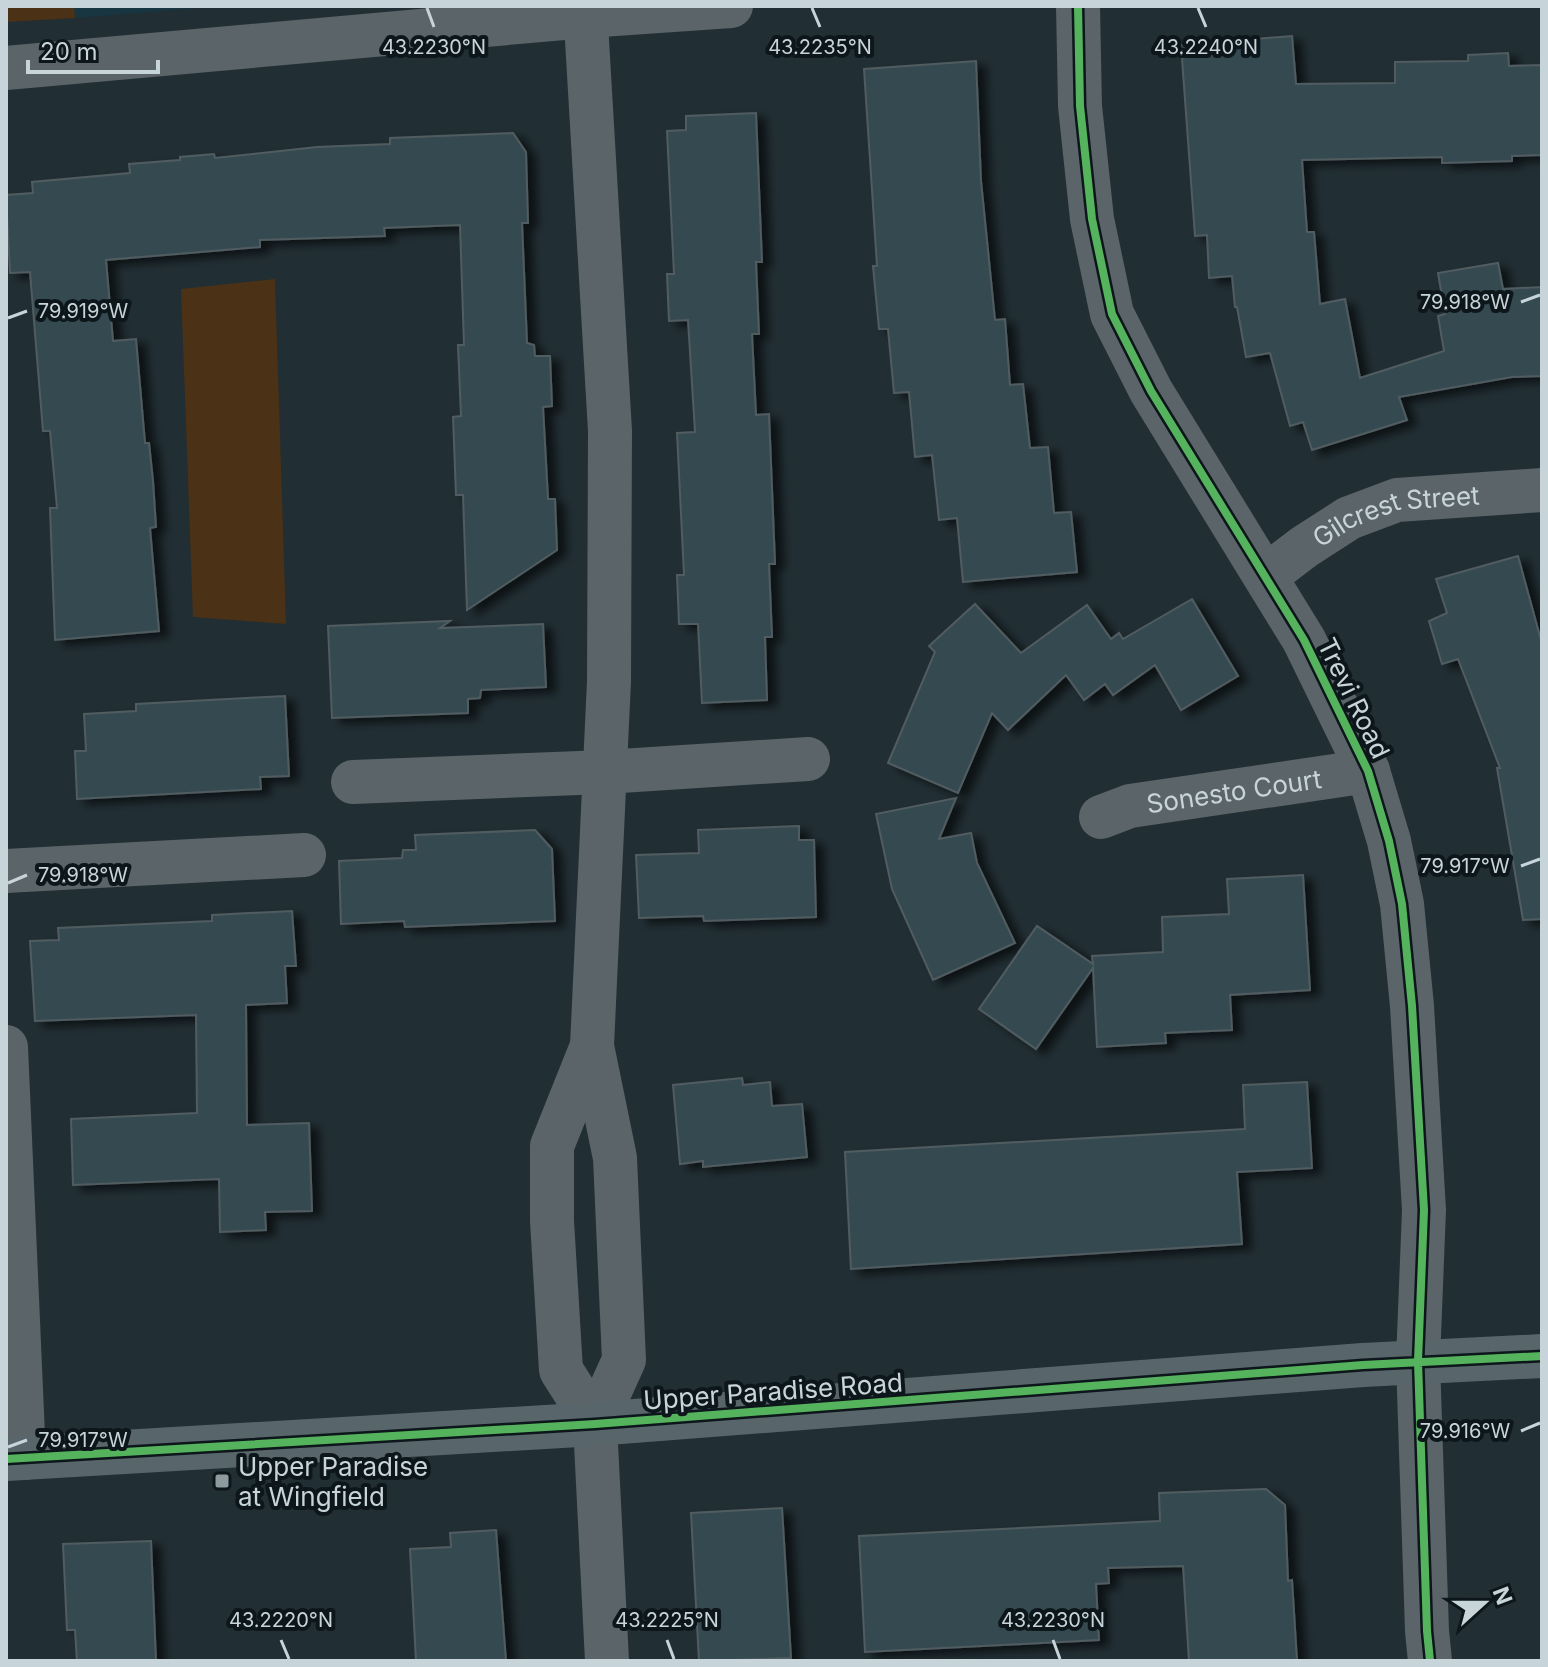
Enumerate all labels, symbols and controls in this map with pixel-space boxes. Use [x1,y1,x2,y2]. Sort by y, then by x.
scale bar [28,24,158,74]
text: 43.2230°N [382,35,486,59]
text: 43.2235°N [768,35,872,59]
text: 43.2240°N [1154,35,1258,59]
text: 20 m [40,37,98,66]
text: 79.918°W [1420,290,1510,314]
text: 79.919°W [38,299,128,323]
street label: Gilcrest Street [1307,479,1480,553]
street label: Trevi Road [1312,633,1396,763]
street label: Sonesto Court [1144,763,1323,819]
text: 79.917°W [1420,854,1510,878]
text: 79.918°W [38,863,128,887]
street label: Upper Paradise Road [642,1366,904,1416]
text: 79.916°W [1420,1419,1510,1443]
text: 79.917°W [38,1428,128,1452]
place label: Upper Paradise at Wingfield [238,1451,428,1512]
marker: Upper Paradise at Wingfield [213,1472,231,1490]
north arrow [1444,1563,1524,1643]
text: N [1488,1583,1518,1608]
text: 43.2220°N [229,1608,333,1632]
text: 43.2225°N [615,1608,719,1632]
text: 43.2230°N [1001,1608,1105,1632]

